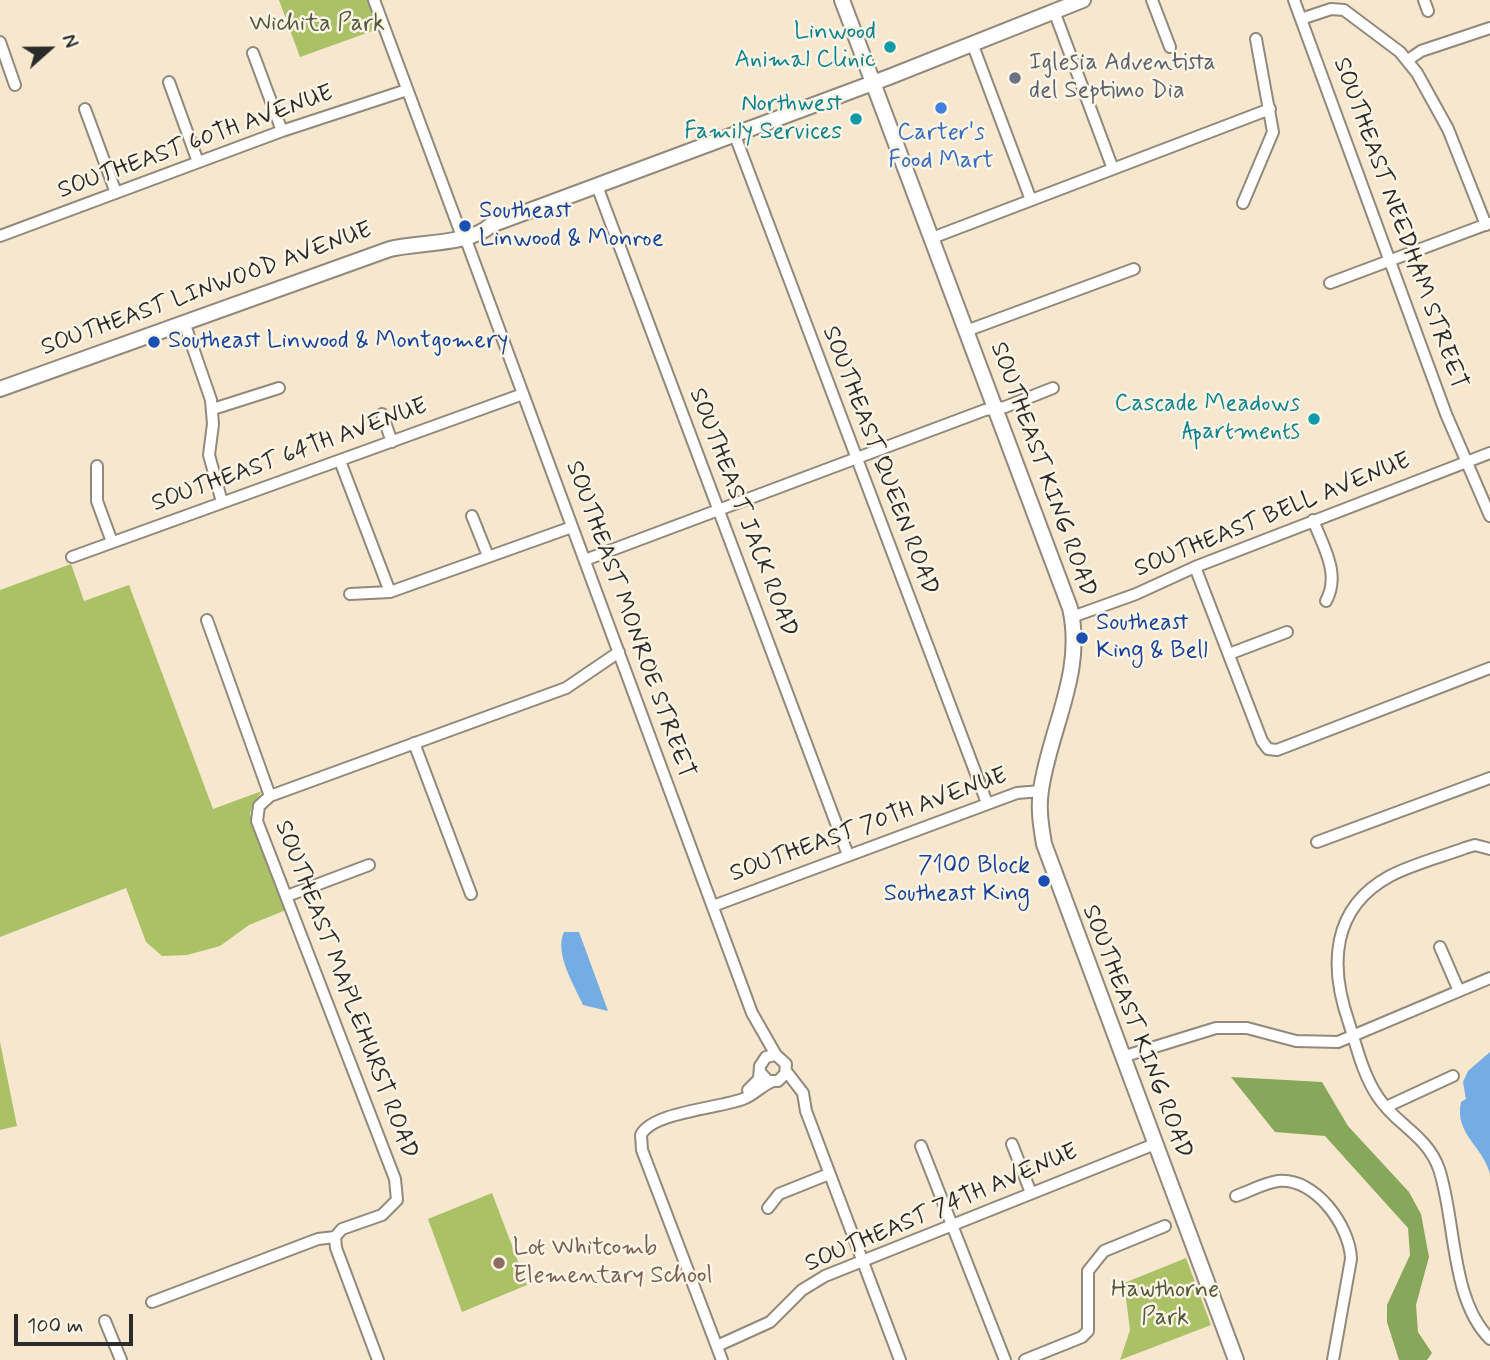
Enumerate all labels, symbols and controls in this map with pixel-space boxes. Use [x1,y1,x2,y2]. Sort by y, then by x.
park label: Wichita Park [249,11,385,39]
north arrow [14,14,84,84]
place label: Linwood Animal Clinic [734,19,876,75]
text: N [55,31,83,52]
marker: Linwood Animal Clinic [882,39,898,55]
place label: Iglesia Adventista del Septimo Dia [1029,50,1216,106]
street label: SOUTHEAST NEEDHAM STREET [1325,54,1473,394]
marker: Iglesia Adventista del Septimo Dia [1007,70,1023,86]
street label: SOUTHEAST 60TH AVENUE [54,80,338,206]
place label: Northwest Family Services [684,91,842,147]
marker: Carter's Food Mart [933,100,949,116]
marker: Northwest Family Services [848,111,864,127]
place label: Carter's Food Mart [888,120,994,176]
place label: Southeast Linwood & Monroe [479,198,664,254]
street label: SOUTHEAST LINWOOD AVENUE [38,217,376,363]
marker: Southeast Linwood & Monroe [457,218,473,234]
street label: SOUTHEAST QUEEN ROAD [814,323,944,599]
place label: Southeast Linwood & Montgomery [168,328,508,356]
marker: Southeast Linwood & Montgomery [146,334,162,350]
street label: SOUTHEAST KING ROAD [982,339,1102,601]
street label: SOUTHEAST JACK ROAD [681,385,803,641]
place label: Cascade Meadows Apartments [1114,391,1300,447]
street label: SOUTHEAST 64TH AVENUE [148,393,432,519]
marker: Cascade Meadows Apartments [1306,411,1322,427]
street label: SOUTHEAST BELL AVENUE [1131,447,1415,585]
street label: SOUTHEAST MONROE STREET [558,457,700,783]
place label: Southeast King & Bell [1096,610,1208,666]
marker: Southeast King & Bell [1074,630,1090,646]
street label: SOUTHEAST 70TH AVENUE [726,762,1012,890]
street label: SOUTHEAST MAPLEHURST ROAD [267,817,423,1163]
place label: 7100 Block Southeast King [884,853,1030,909]
marker: 7100 Block Southeast King [1036,873,1052,889]
street label: SOUTHEAST KING ROAD [1074,901,1198,1163]
street label: SOUTHEAST 74TH AVENUE [801,1138,1083,1280]
place label: Lot Whitcomb Elementary School [513,1235,712,1291]
marker: Lot Whitcomb Elementary School [491,1255,507,1271]
park label: Hawthorne Park [1111,1277,1219,1333]
scale bar [18,1300,136,1344]
text: 100 m [27,1312,83,1340]

